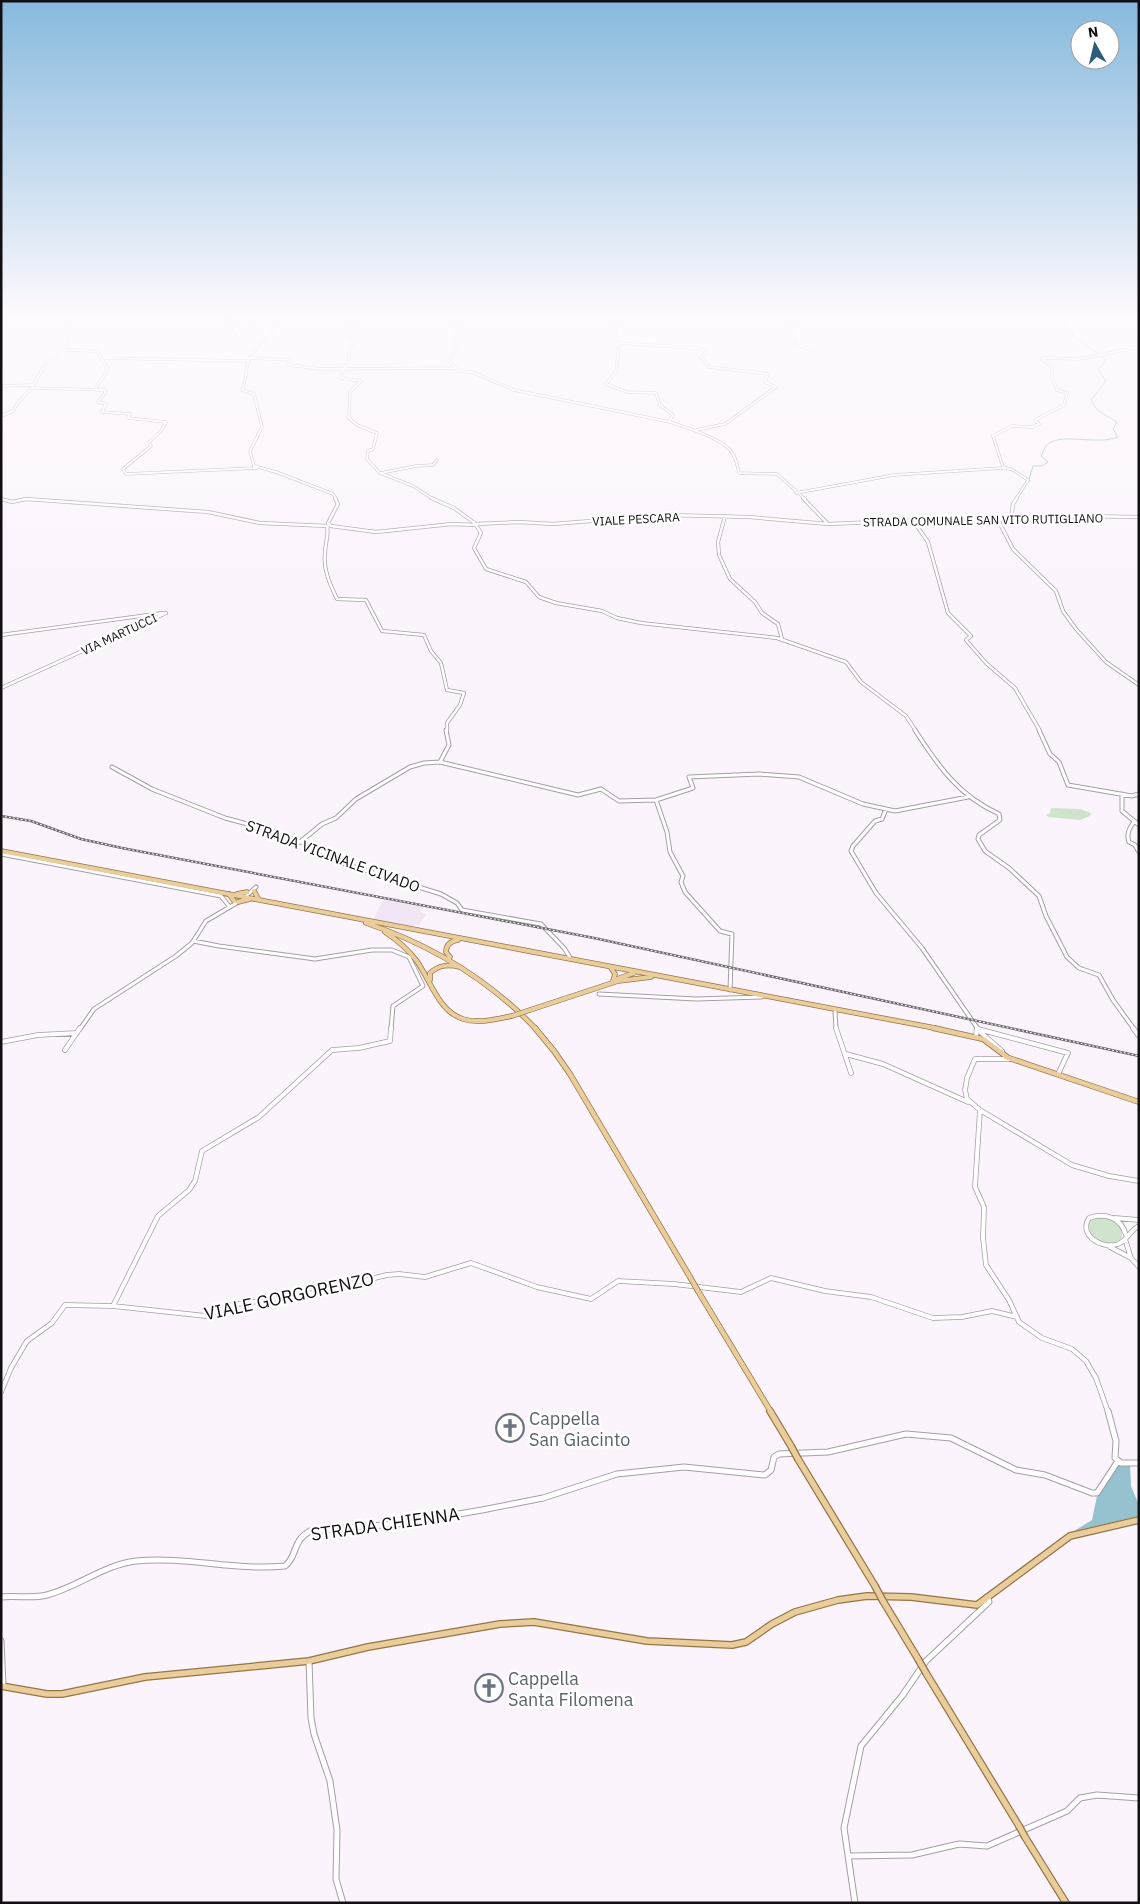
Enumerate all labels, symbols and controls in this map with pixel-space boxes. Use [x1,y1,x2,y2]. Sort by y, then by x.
north arrow [1070,20,1120,70]
text: N [1087,23,1099,42]
street label: VIALE PESCARA [592,509,680,529]
street label: STRADA COMUNALE SAN VITO RUTIGLIANO [863,510,1103,530]
street label: VIA MARTUCCI [79,610,160,658]
street label: STRADA VICINALE CIVADO [243,816,423,896]
street label: VIALE GORGORENZO [202,1267,376,1325]
place label: Cappella San Giacinto [529,1407,630,1451]
church icon: Cappella San Giacinto [495,1413,525,1443]
street label: STRADA CHIENNA [309,1502,461,1546]
place label: Cappella Santa Filomena [508,1667,634,1711]
church icon: Cappella Santa Filomena [474,1673,504,1703]

